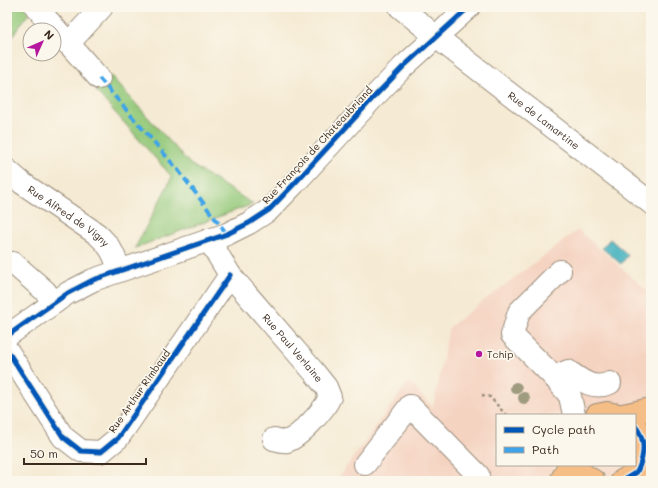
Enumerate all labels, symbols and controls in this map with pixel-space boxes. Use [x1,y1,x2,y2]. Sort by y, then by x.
north arrow [22,22,62,62]
text: N [41,26,58,43]
street label: Rue François de Chateaubriand [259,83,375,207]
street label: Rue de Lamartine [505,88,583,152]
street label: Rue Alfred de Vigny [25,182,113,249]
street label: Rue Paul Verlaine [259,311,326,385]
street label: Rue Arthur Rimbaud [105,347,173,435]
place label: Tchip [487,347,513,361]
marker: Tchip [474,349,484,359]
legend [496,414,636,466]
text: Cycle path [532,421,595,437]
scale bar [24,440,146,466]
text: Path [532,441,559,457]
text: 50 m [30,445,58,461]

